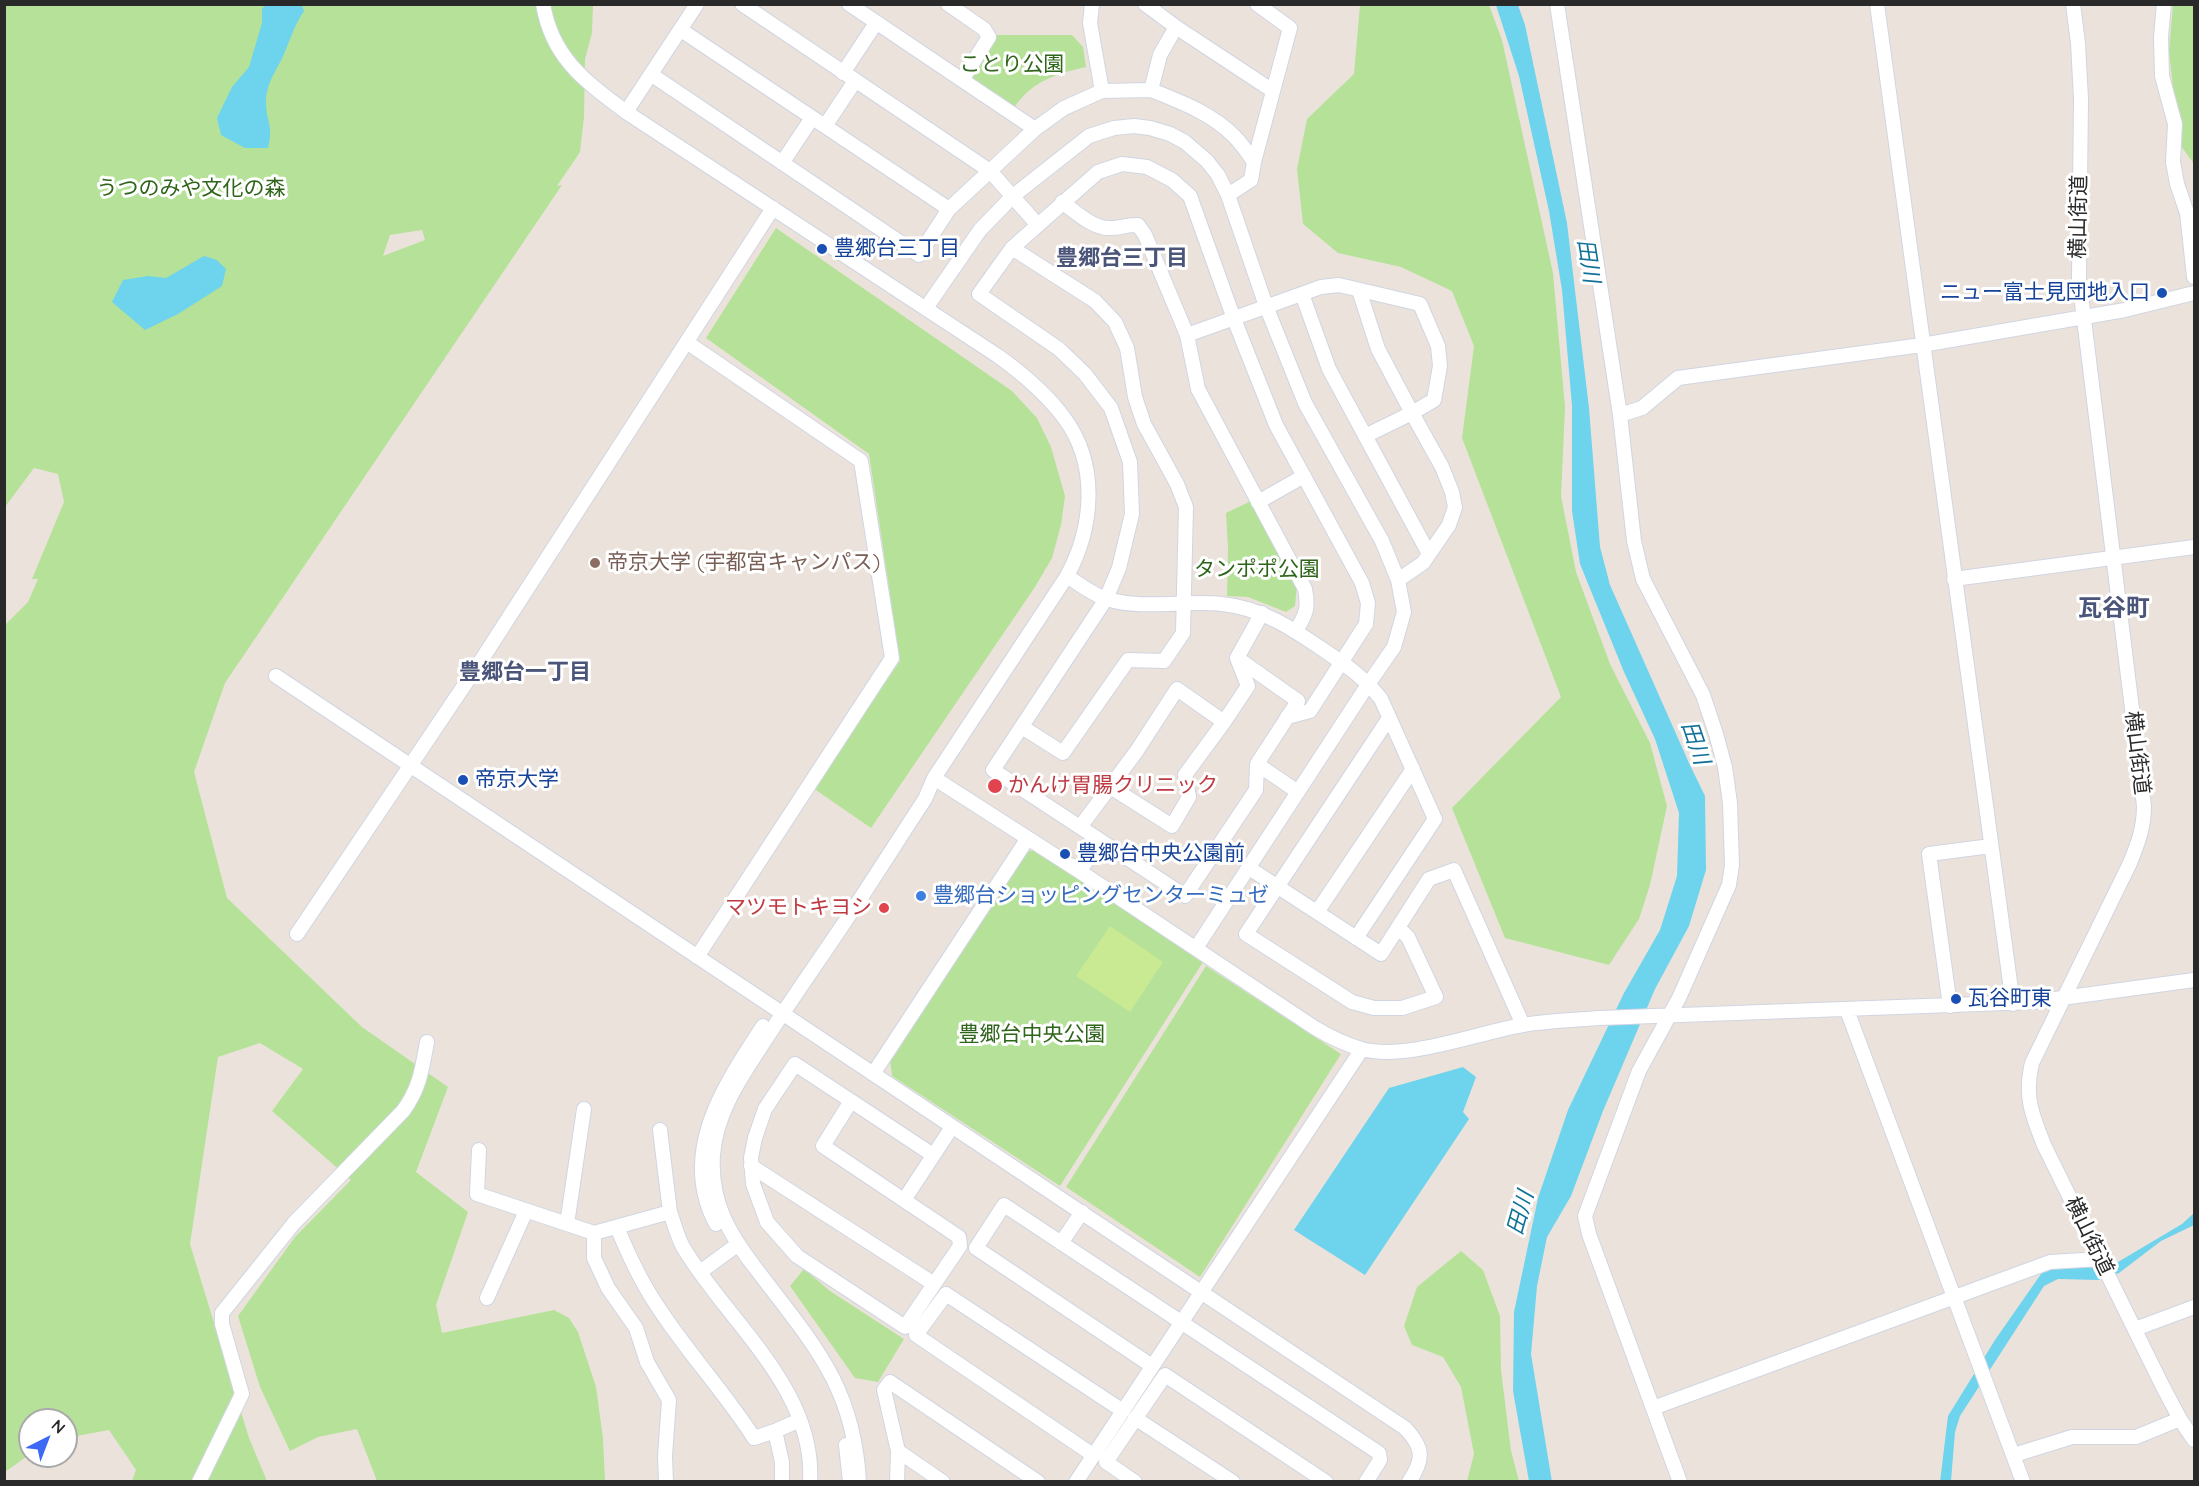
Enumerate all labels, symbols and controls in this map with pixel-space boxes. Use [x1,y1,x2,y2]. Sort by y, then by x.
park label: ことり公園 [960,52,1064,78]
street label: 横山街道 [2066,175,2092,259]
park label: うつのみや文化の森 [97,176,285,202]
place label: 豊郷台三丁目 [834,236,960,262]
water label: 田川 [1572,237,1604,285]
marker: 豊郷台三丁目 [815,242,829,256]
district label: 豊郷台三丁目 [1056,245,1188,271]
place label: ニュー富士見団地入口 [1940,280,2150,306]
marker: ニュー富士見団地入口 [2155,286,2169,300]
place label: 帝京大学 (宇都宮キャンパス) [607,550,880,576]
marker: 帝京大学 (宇都宮キャンパス) [588,556,602,570]
park label: タンポポ公園 [1194,557,1320,583]
district label: 瓦谷町 [2078,595,2150,623]
district label: 豊郷台一丁目 [459,659,591,685]
street label: 横山街道 [2119,710,2155,796]
water label: 田川 [1675,718,1715,768]
place label: 帝京大学 [475,767,559,793]
marker: 帝京大学 [456,773,470,787]
place label: かんけ胃腸クリニック [1008,773,1218,799]
marker: かんけ胃腸クリニック [986,777,1004,795]
place label: 豊郷台中央公園前 [1077,841,1245,867]
marker: 豊郷台中央公園前 [1058,847,1072,861]
place label: 豊郷台ショッピングセンターミュゼ [933,883,1269,909]
marker: 豊郷台ショッピングセンターミュゼ [914,889,928,903]
place label: マツモトキヨシ [725,895,872,921]
marker: マツモトキヨシ [877,901,891,915]
place label: 瓦谷町東 [1968,986,2052,1012]
marker: 瓦谷町東 [1949,992,1963,1006]
park label: 豊郷台中央公園 [959,1022,1105,1048]
water label: 田川 [1502,1188,1540,1238]
street label: 横山街道 [2059,1193,2119,1279]
north arrow [18,1408,78,1468]
text: N [48,1415,70,1437]

